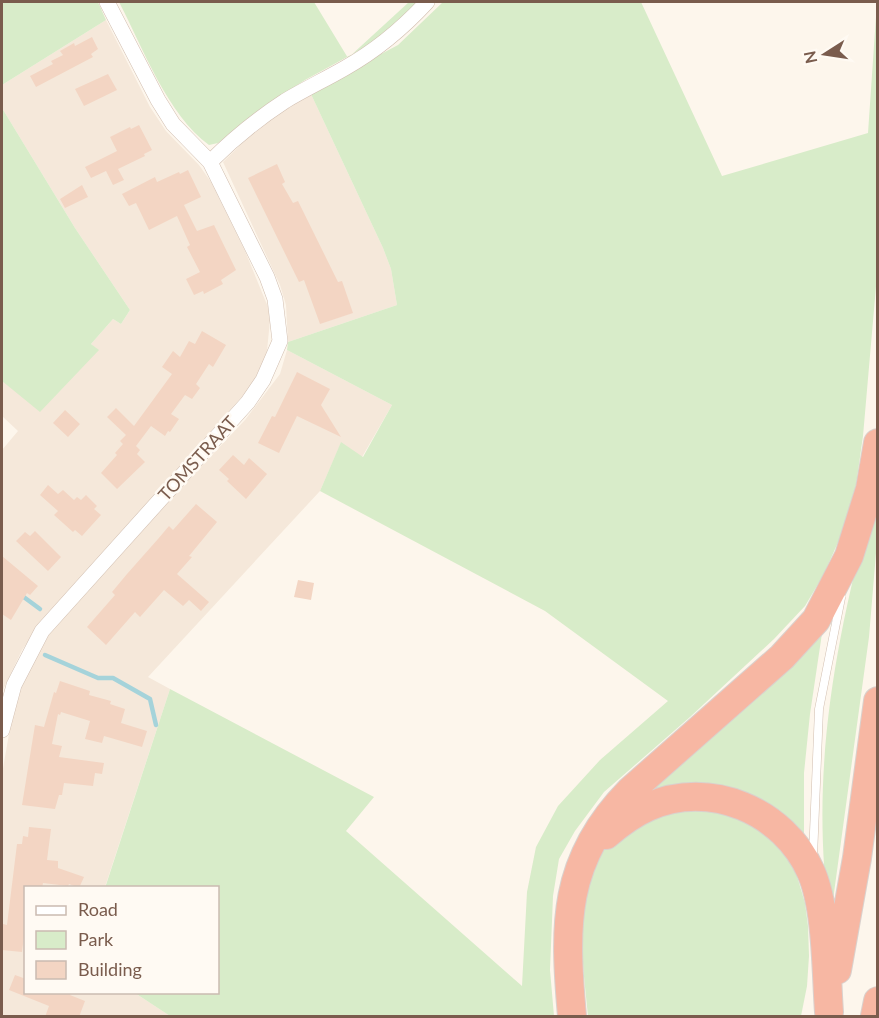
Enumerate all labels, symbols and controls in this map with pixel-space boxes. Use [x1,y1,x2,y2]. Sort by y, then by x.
north arrow [795,24,855,84]
text: N [799,49,820,65]
street label: TOMSTRAAT [153,411,241,505]
legend [24,886,219,994]
text: Road [78,898,118,920]
text: Park [78,928,114,950]
text: Building [78,958,142,980]

